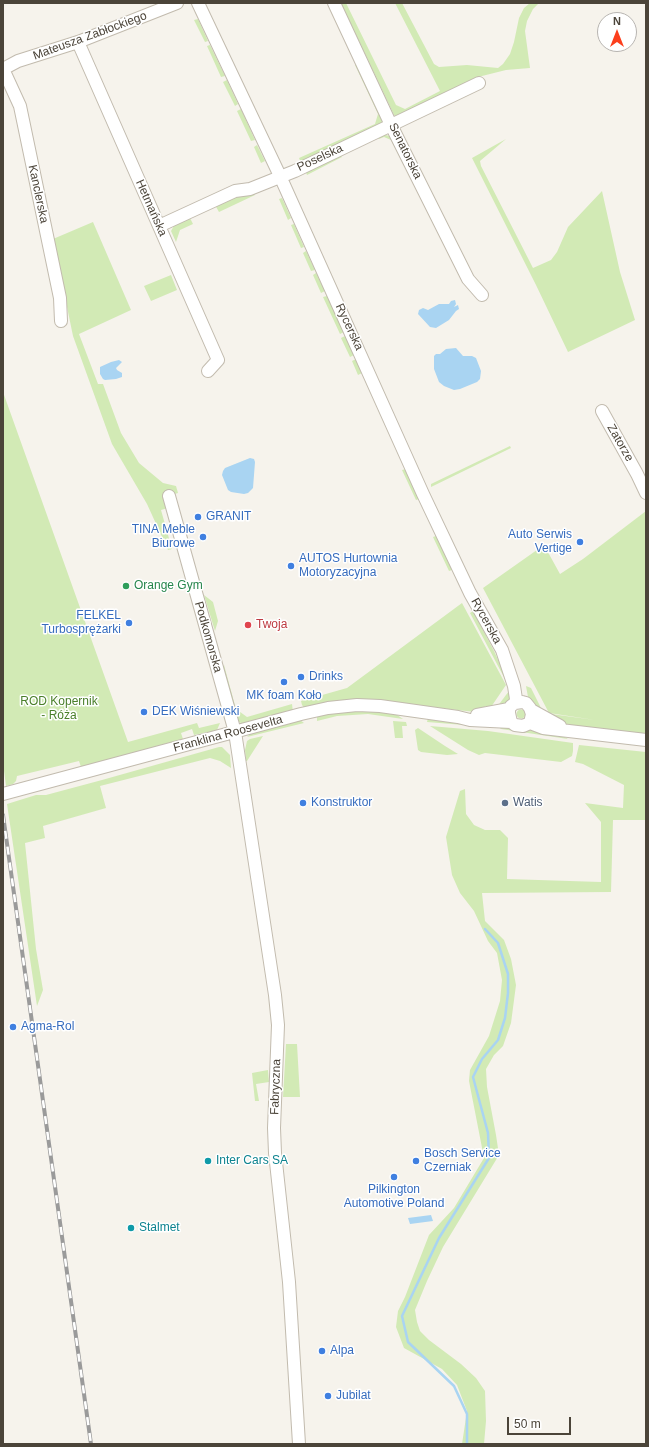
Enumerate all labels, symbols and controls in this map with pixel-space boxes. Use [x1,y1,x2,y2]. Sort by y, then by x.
street label: Mateusza Zabłockiego [31,9,149,63]
north arrow [597,12,637,52]
text: N [613,15,621,27]
street label: Senatorska [385,121,425,181]
street label: Poselska [295,141,345,175]
street label: Kanclerska [25,163,51,225]
street label: Hetmańska [132,177,170,239]
street label: Rycerska [332,301,366,353]
street label: Zatorze [604,422,636,464]
place label: GRANIT [206,510,251,524]
marker: GRANIT [193,512,203,522]
place label: TINA Meble Biurowe [132,523,195,551]
place label: Auto Serwis Vertige [508,528,572,556]
marker: TINA Meble Biurowe [198,532,208,542]
marker: Auto Serwis Vertige [575,537,585,547]
place label: AUTOS Hurtownia Motoryzacyjna [299,552,397,580]
marker: AUTOS Hurtownia Motoryzacyjna [286,561,296,571]
place label: Orange Gym [134,579,203,593]
marker: Orange Gym [121,581,131,591]
street label: Rycerska [468,596,504,646]
street label: Podkomorska [191,600,225,674]
place label: FELKEL Turbosprężarki [41,609,121,637]
marker: FELKEL Turbosprężarki [124,618,134,628]
place label: Twoja [256,618,287,632]
marker: Twoja [243,620,253,630]
place label: Drinks [309,670,343,684]
marker: Drinks [296,672,306,682]
marker: MK foam Koło [279,677,289,687]
place label: MK foam Koło [246,689,322,703]
park label: ROD Kopernik - Róża [20,695,98,723]
place label: DEK Wiśniewski [152,705,239,719]
marker: DEK Wiśniewski [139,707,149,717]
street label: Franklina Roosevelta [172,712,284,756]
place label: Konstruktor [311,796,372,810]
place label: Watis [513,796,543,810]
marker: Konstruktor [298,798,308,808]
marker: Watis [500,798,510,808]
place label: Agma-Rol [21,1020,74,1034]
marker: Agma-Rol [8,1022,18,1032]
street label: Fabryczna [268,1059,284,1115]
place label: Bosch Service Czerniak [424,1147,501,1175]
place label: Inter Cars SA [216,1154,288,1168]
marker: Inter Cars SA [203,1156,213,1166]
marker: Bosch Service Czerniak [411,1156,421,1166]
marker: Pilkington Automotive Poland [389,1172,399,1182]
place label: Pilkington Automotive Poland [344,1183,444,1211]
place label: Stalmet [139,1221,180,1235]
marker: Stalmet [126,1223,136,1233]
place label: Alpa [330,1344,354,1358]
marker: Alpa [317,1346,327,1356]
place label: Jubilat [336,1389,371,1403]
marker: Jubilat [323,1391,333,1401]
scale bar [509,1409,573,1435]
text: 50 m [514,1417,541,1431]

